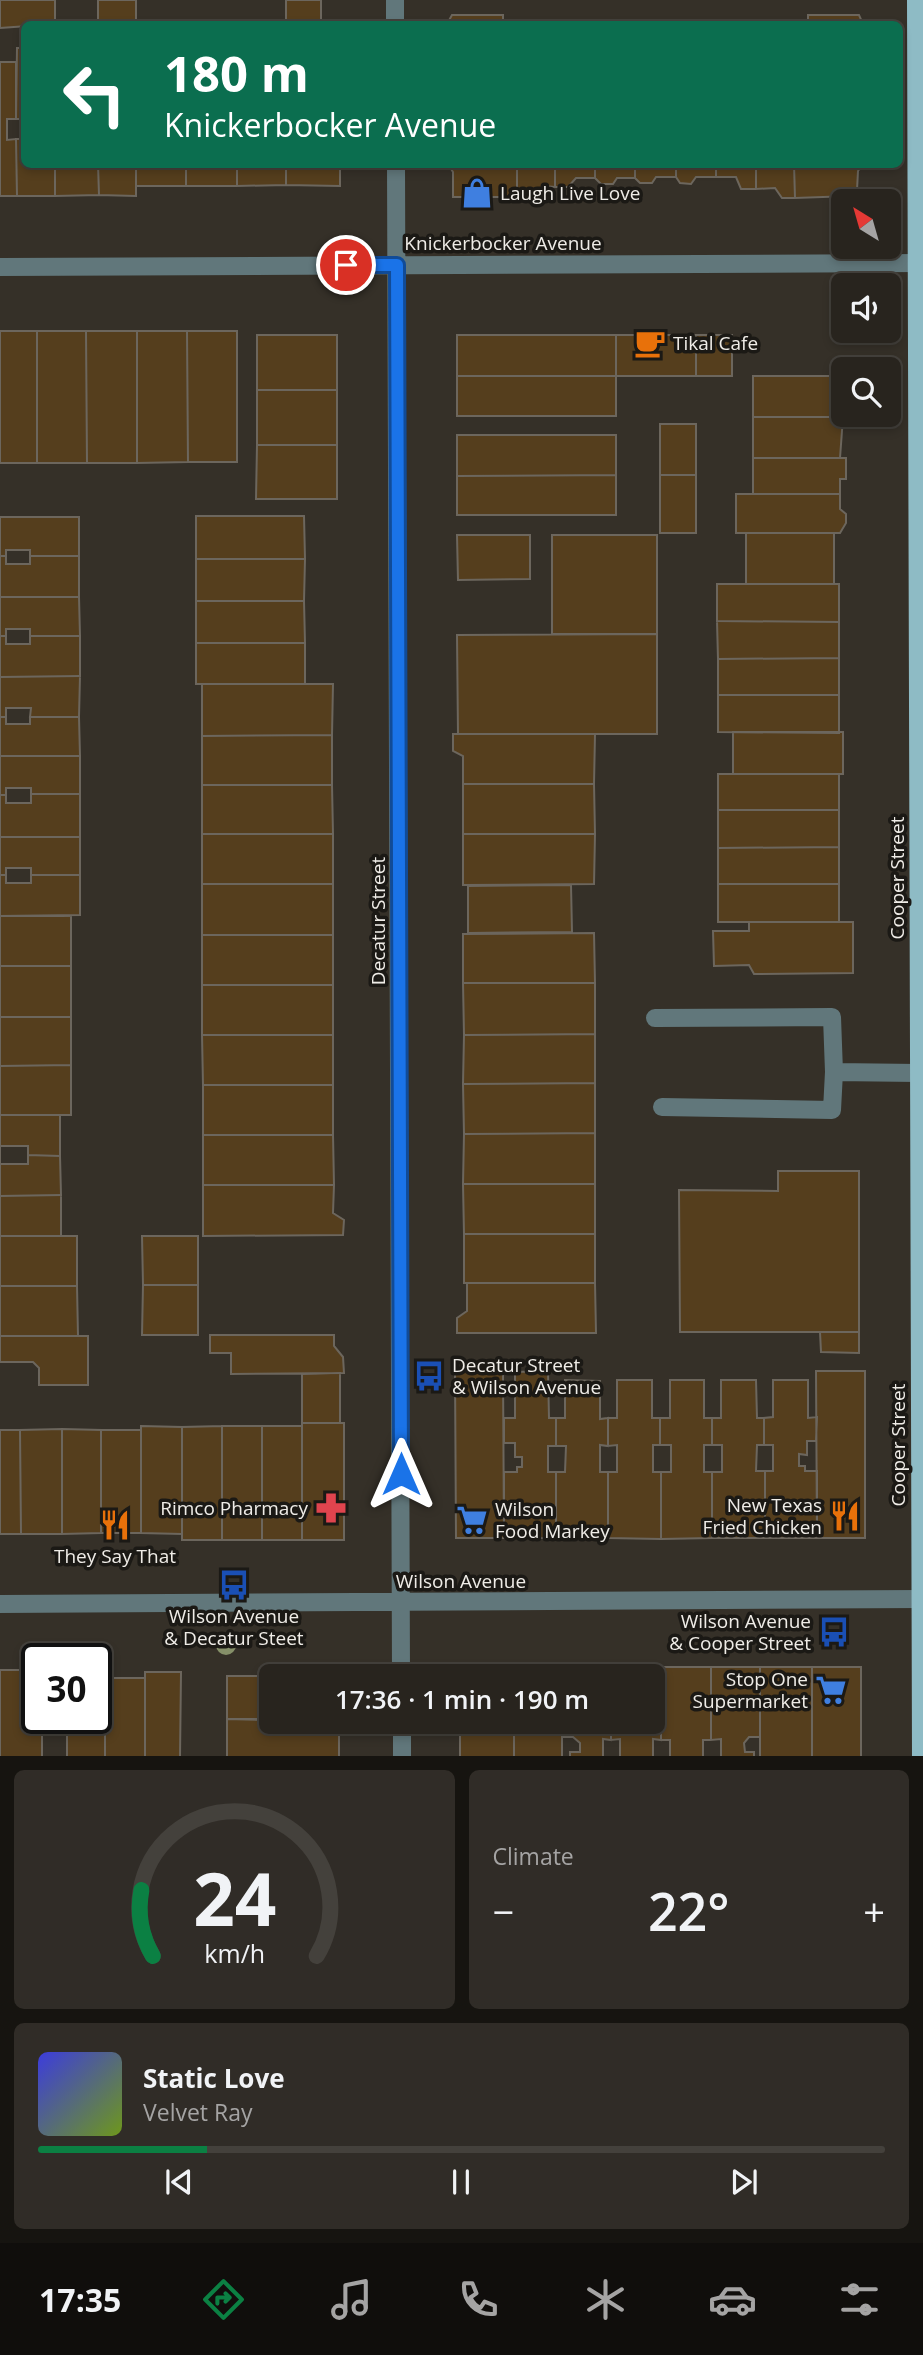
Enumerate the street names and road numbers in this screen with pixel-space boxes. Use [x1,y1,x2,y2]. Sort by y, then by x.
street label: Knickerbocker Avenue [404,230,602,256]
street label: Cooper Street [884,816,910,939]
street label: Decatur Street [365,857,391,985]
street label: Cooper Street [885,1383,911,1506]
street label: Wilson Avenue [396,1568,526,1594]

